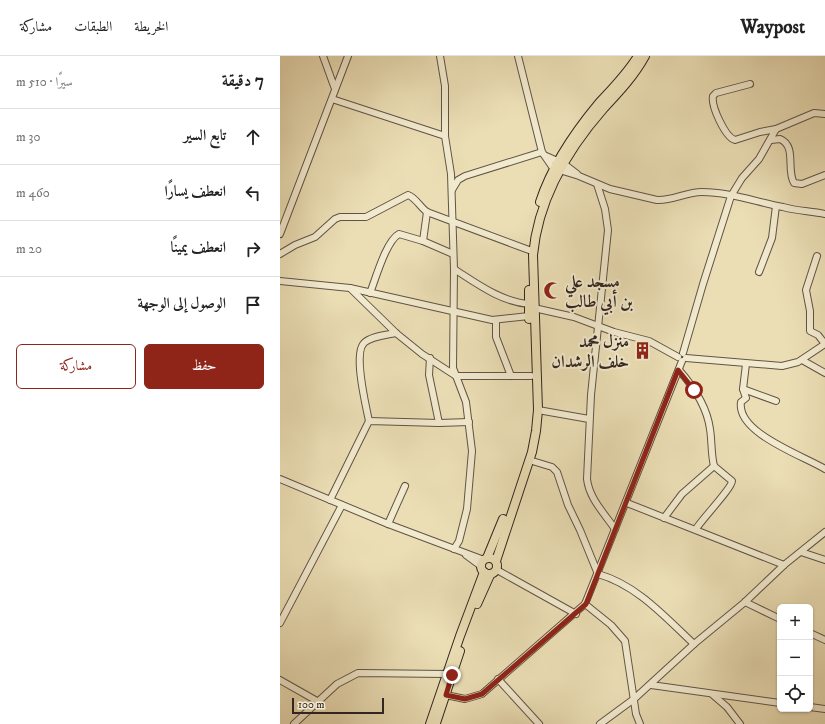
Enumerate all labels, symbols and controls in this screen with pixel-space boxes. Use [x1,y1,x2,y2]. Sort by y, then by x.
text: Waypost [741,16,805,39]
text: مشاركة [20,18,52,36]
text: الطبقات [74,18,112,36]
text: الخريطة [134,18,168,36]
text: 7 دقيقة [222,70,264,92]
text: سيرًا · 510 m [16,74,73,90]
text: تابع السير [184,126,226,145]
icon: ahead [242,126,264,148]
text: 30 m [16,129,40,145]
text: انعطف يسارًا [165,182,226,201]
icon: left [242,182,264,204]
text: 460 m [16,185,50,201]
text: انعطف يمينًا [171,238,226,257]
icon: right [242,238,264,260]
text: 20 m [16,241,42,257]
place label: مسجد علي بن أبي طالب [564,271,634,316]
mosque icon: مسجد علي بن أبي طالب [542,281,562,301]
text: الوصول إلى الوجهة [137,294,226,313]
icon: arrive [242,294,264,316]
place label: منزل محمد خلف الرشدان [551,331,629,373]
building icon: منزل محمد خلف الرشدان [632,341,652,361]
button: مشاركة [16,344,136,389]
button: حفظ [144,344,264,389]
route start [685,381,703,399]
map controls [777,604,813,712]
button: + [777,604,813,640]
button: − [777,640,813,676]
route end [443,666,461,684]
button: locate [777,676,813,712]
scale bar [292,696,384,715]
text: 100 m [298,698,324,712]

